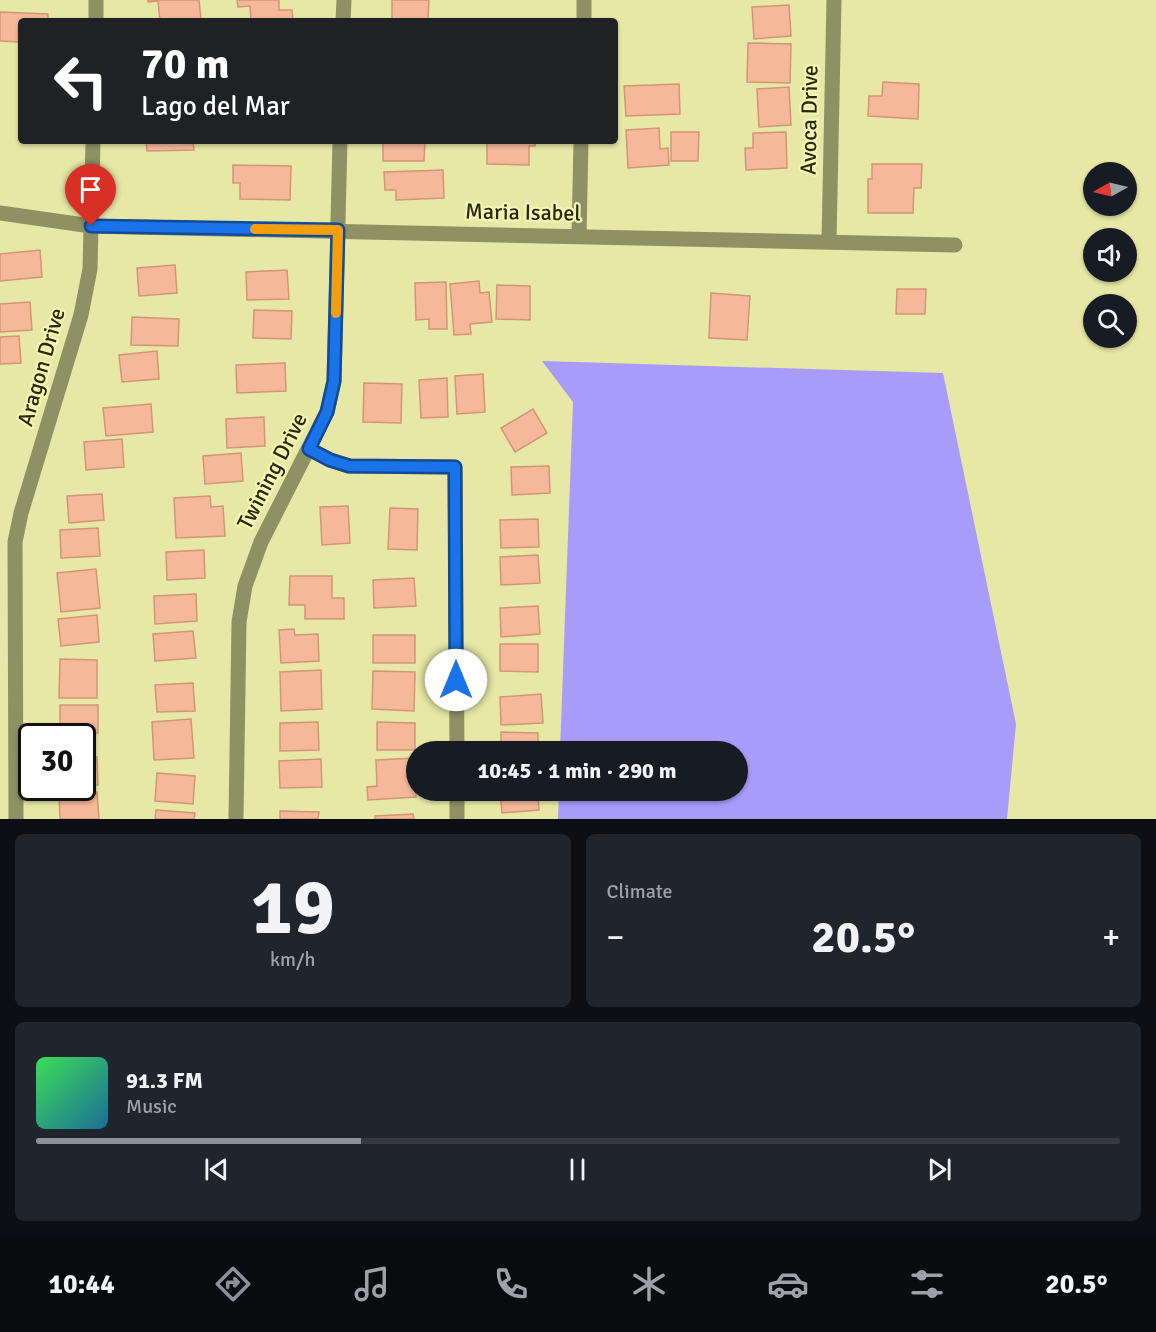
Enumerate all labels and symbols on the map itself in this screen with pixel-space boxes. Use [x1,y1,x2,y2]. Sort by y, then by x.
street label: Avoca Drive [795,65,823,175]
north arrow [1083,162,1137,216]
pin [65,164,116,226]
street label: Maria Isabel [465,197,581,227]
street label: Aragon Drive [11,305,71,429]
street label: Twining Drive [231,408,313,534]
position arrow [424,648,488,712]
speed limit sign: 30 [18,723,96,801]

